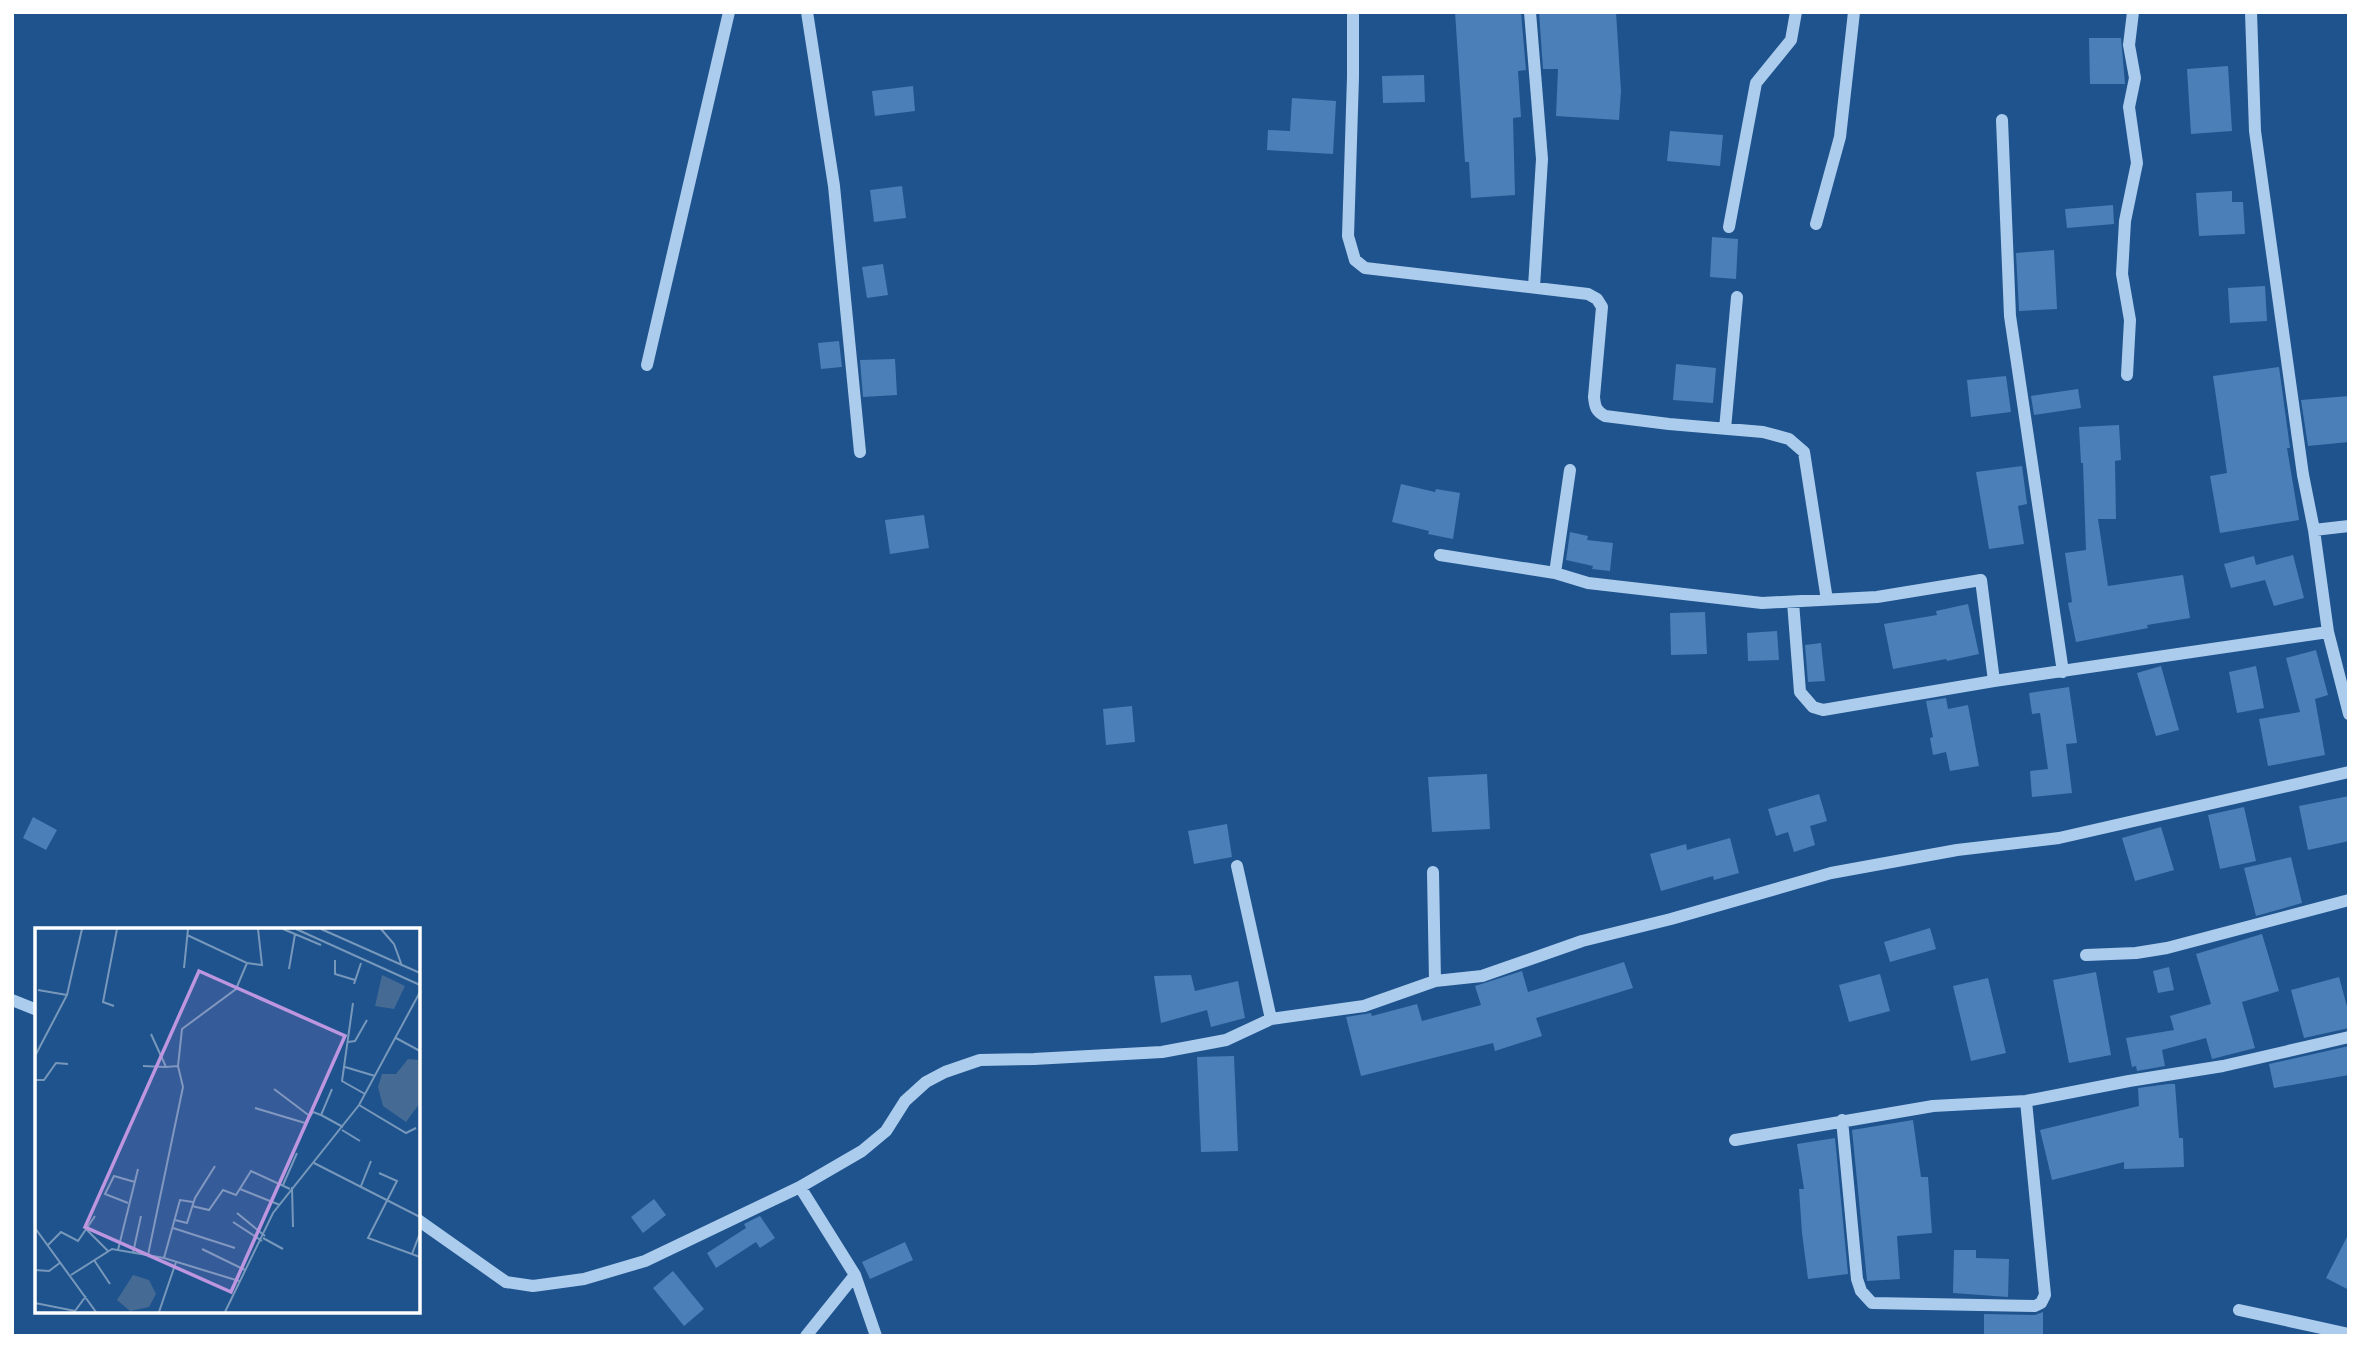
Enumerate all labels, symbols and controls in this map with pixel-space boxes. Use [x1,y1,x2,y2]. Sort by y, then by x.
inset map [35,928,420,1313]

